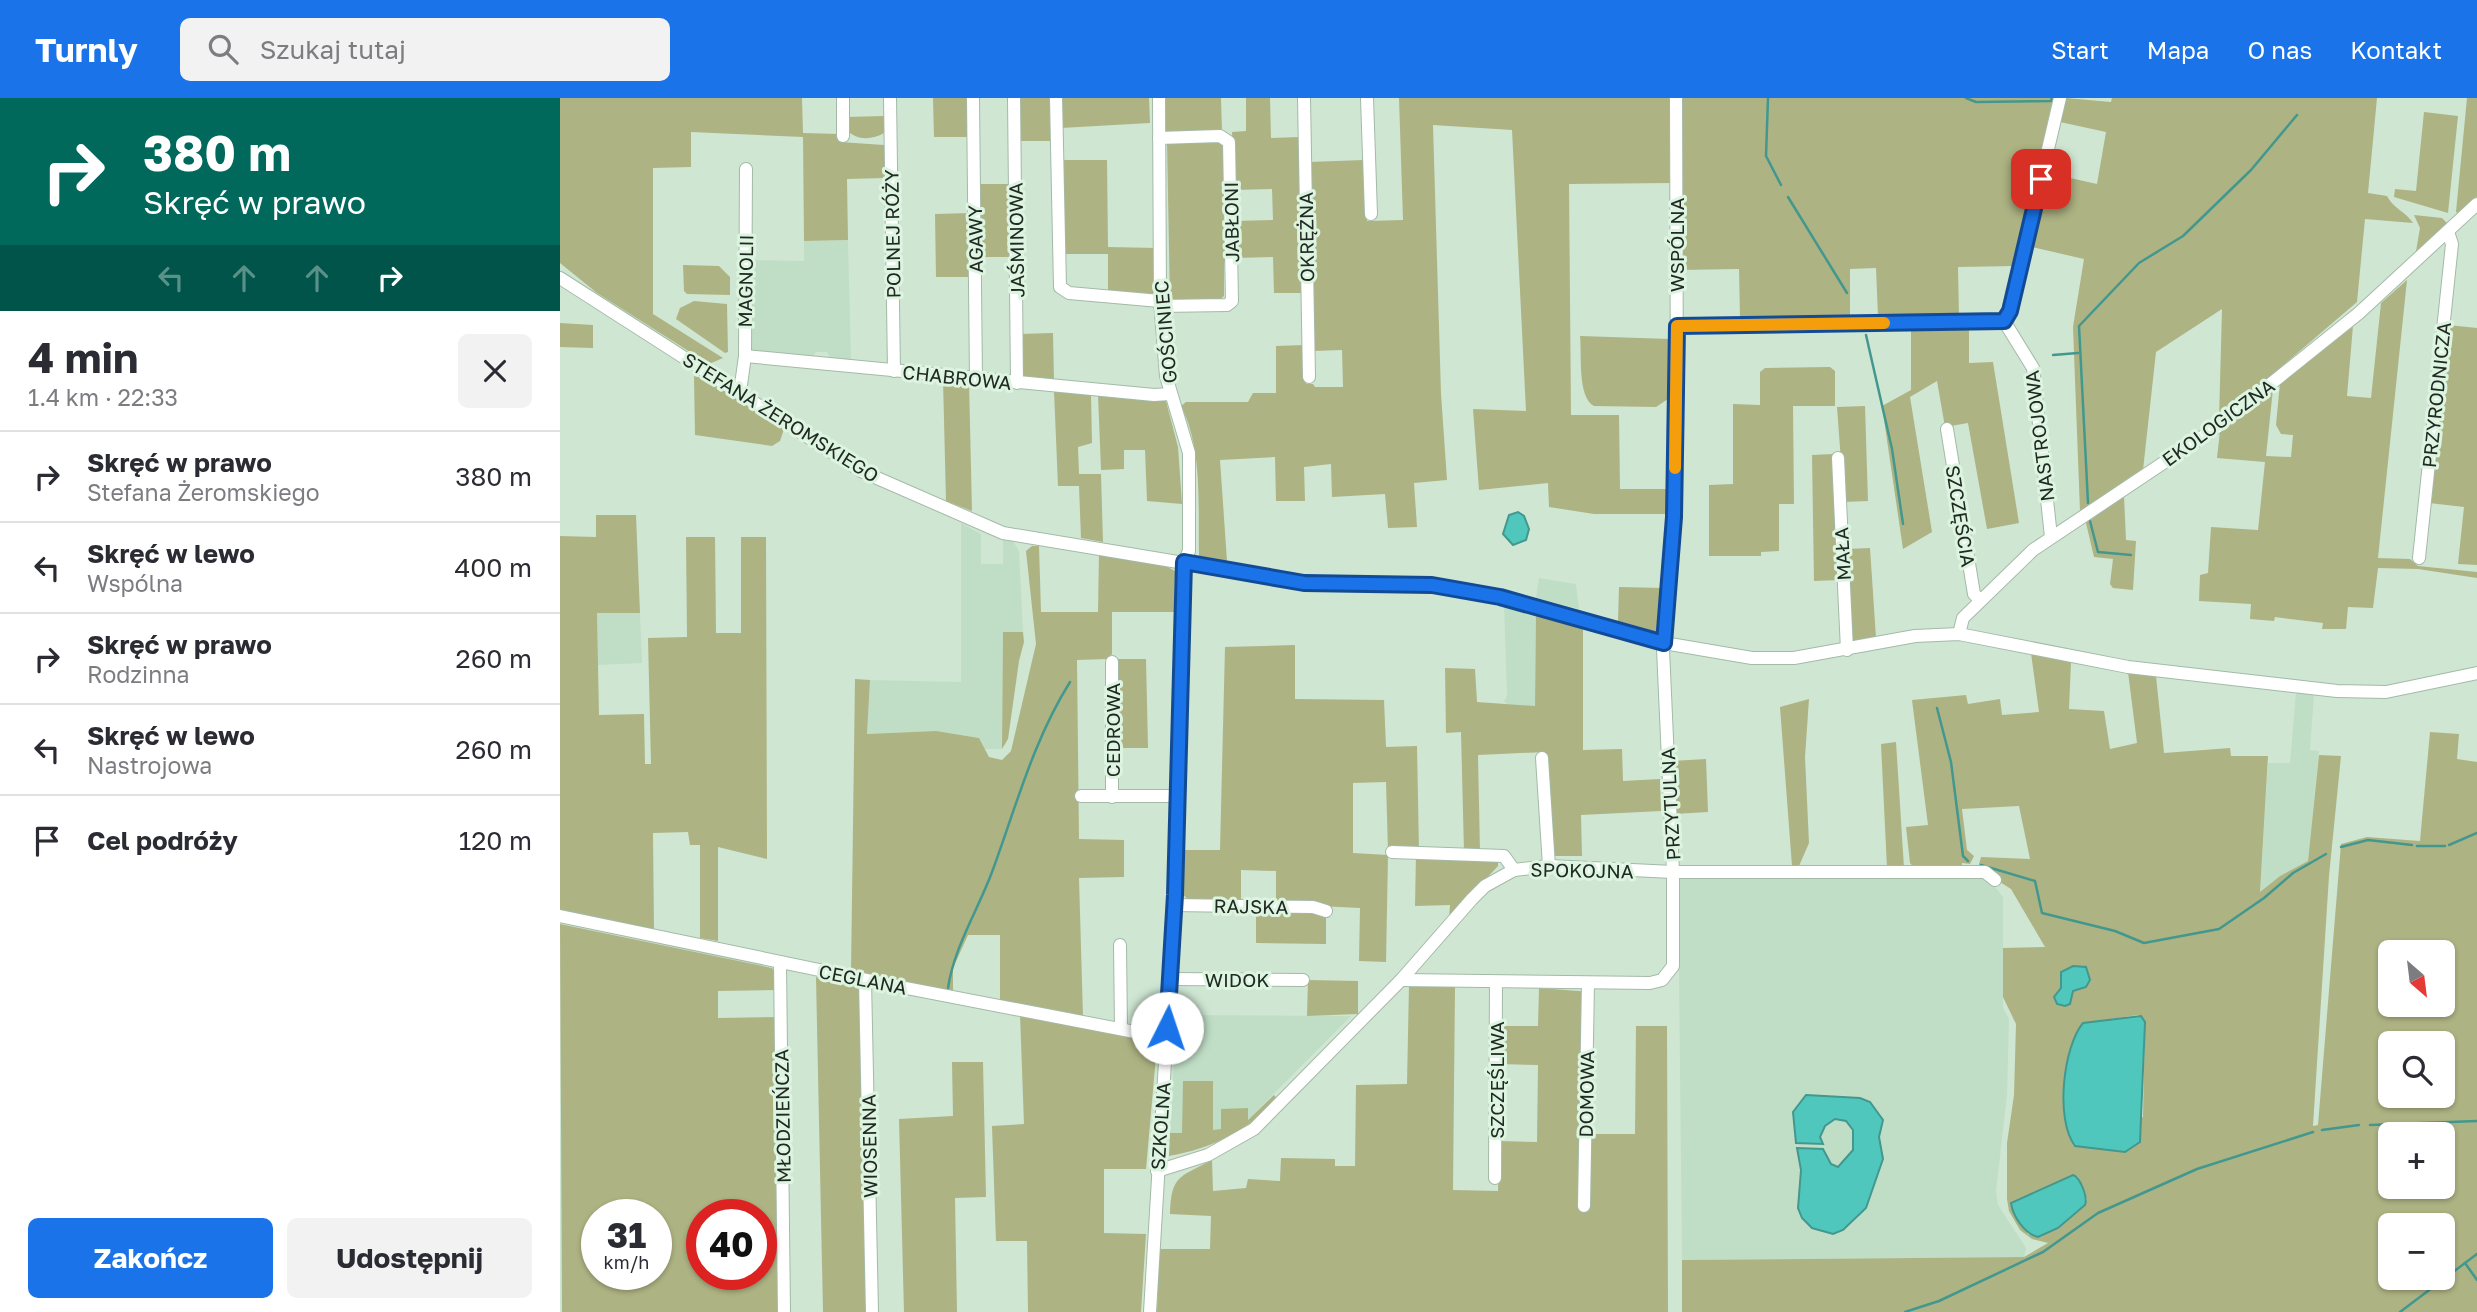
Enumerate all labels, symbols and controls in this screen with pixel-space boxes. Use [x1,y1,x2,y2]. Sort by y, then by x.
search box [180,18,670,81]
text: Turnly [35,30,138,69]
icon: search [204,30,242,68]
text: Szukaj tutaj [260,34,406,65]
text: Start [2051,35,2109,64]
text: Mapa [2147,35,2209,64]
text: O nas [2247,35,2312,64]
text: Kontakt [2350,35,2442,64]
text: 380 m [143,123,291,182]
icon: right [28,126,119,217]
pin [2011,149,2071,209]
icon: arrive [2022,160,2060,198]
street label: POLNEJ RÓŻY [879,169,905,299]
street label: JABŁONI [1219,181,1243,263]
street label: JAŚMINOWA [1003,182,1029,298]
text: Skręć w prawo [143,183,366,221]
street label: OKRĘŻNA [1294,191,1318,282]
street label: WSPÓLNA [1665,197,1688,292]
street label: AGAWY [963,205,987,273]
street label: MAGNOLII [733,234,757,328]
icon: left [152,259,190,297]
icon: ahead [225,259,263,297]
icon: ahead [298,259,336,297]
icon: right [371,259,409,297]
street label: GOŚCINIEC [1149,280,1181,384]
street label: PRZYRODNICZA [2417,321,2455,469]
text: 4 min [28,332,138,382]
button: close [458,334,532,408]
street label: STEFANA ŻEROMSKIEGO [679,347,883,487]
street label: CHABROWA [901,360,1013,394]
street label: NASTROJOWA [2020,369,2058,503]
street label: EKOLOGICZNA [2157,373,2279,470]
text: 1.4 km · 22:33 [28,383,178,411]
text: Skręć w prawo [87,447,272,478]
icon: right [28,458,66,496]
text: 380 m [455,461,532,492]
street label: SZCZĘŚCIA [1942,463,1980,569]
text: Stefana Żeromskiego [87,478,320,506]
street label: MAŁA [1829,526,1855,581]
text: Skręć w lewo [87,538,255,569]
icon: left [28,549,66,587]
text: 400 m [454,552,532,583]
text: Wspólna [87,569,183,597]
text: Skręć w prawo [87,629,272,660]
icon: right [28,640,66,678]
text: 260 m [456,643,532,674]
text: Rodzinna [87,660,190,688]
street label: CEDROWA [1101,683,1124,777]
text: Skręć w lewo [87,720,255,751]
icon: left [28,731,66,769]
text: 260 m [456,734,532,765]
street label: PRZYTULNA [1656,747,1684,861]
text: Nastrojowa [87,751,212,779]
icon: arrive [28,822,66,860]
text: Cel podróży [87,825,238,856]
text: 120 m [459,825,532,856]
street label: SPOKOJNA [1530,858,1634,882]
street label: RAJSKA [1213,894,1289,918]
north arrow [2378,940,2455,1017]
map controls [2378,940,2455,1290]
street label: CEGLANA [817,959,909,999]
street label: WIDOK [1205,968,1269,991]
position arrow [1130,991,1204,1065]
street label: SZCZĘŚLIWA [1485,1021,1508,1139]
button: search [2378,1031,2455,1108]
street label: MŁODZIEŃCZA [769,1048,795,1183]
street label: DOMOWA [1574,1050,1598,1138]
street label: SZKOLNA [1145,1081,1175,1171]
street label: WIOSENNA [857,1094,881,1198]
button: + [2378,1122,2455,1199]
speed limit sign: 40 [686,1199,777,1290]
button: − [2378,1213,2455,1290]
text: 31 [607,1214,646,1256]
button: Zakończ [28,1218,273,1298]
button: Udostępnij [287,1218,532,1298]
text: km/h [604,1251,649,1273]

